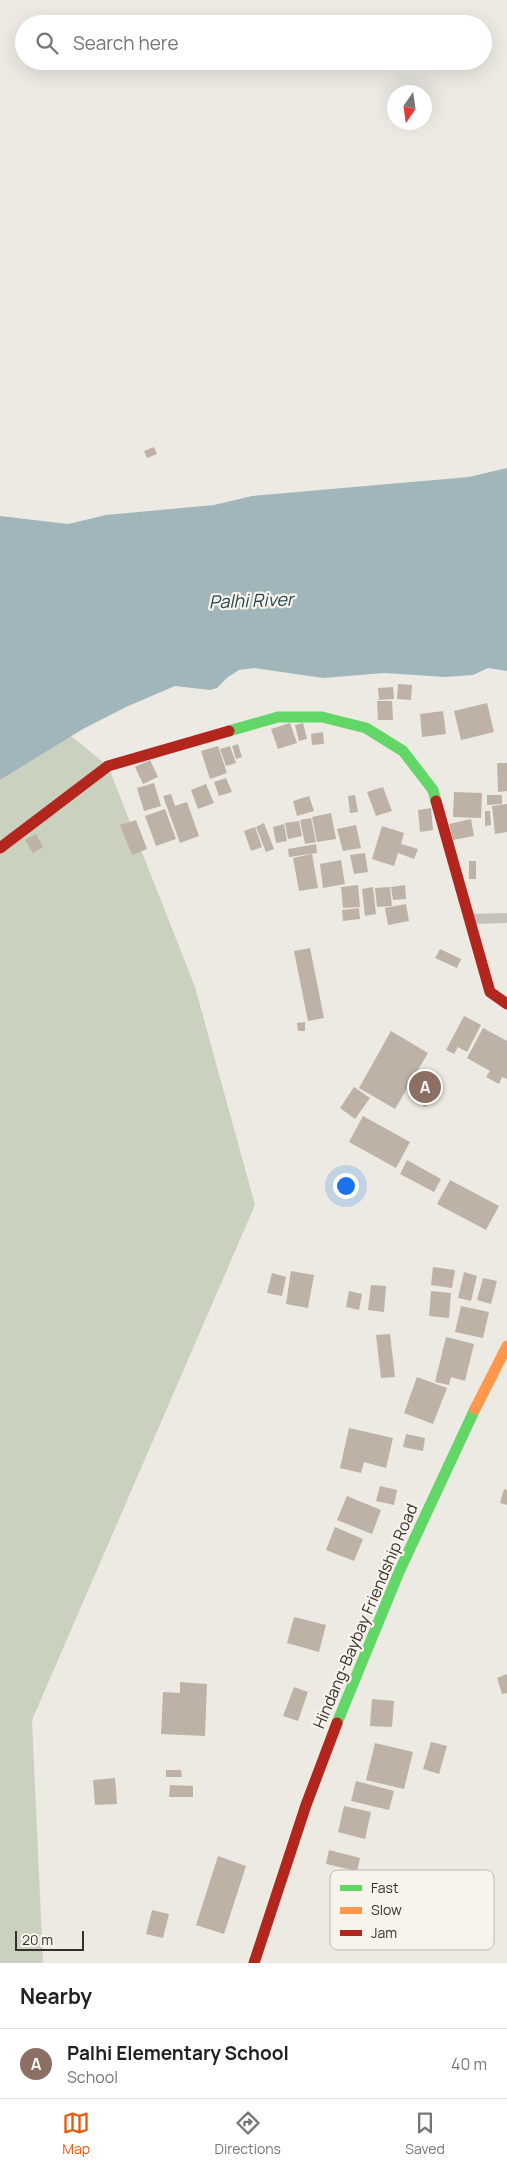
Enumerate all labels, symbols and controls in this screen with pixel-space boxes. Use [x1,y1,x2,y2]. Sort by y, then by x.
search box [15,15,492,70]
icon: search [33,29,61,57]
text: Search here [73,30,179,56]
north arrow [387,85,432,130]
water label: Palhi River [208,586,296,613]
pin: A [409,1068,441,1106]
your location [333,1173,359,1199]
street label: Hindang-Baybay Friendship Road [308,1500,422,1732]
legend [330,1870,494,1950]
text: Fast [371,1878,399,1897]
text: Slow [371,1900,402,1919]
text: Jam [371,1923,397,1942]
scale bar [15,1928,84,1951]
text: 20 m [22,1930,53,1949]
text: Nearby [20,1982,92,2010]
text: Palhi Elementary School [67,2040,289,2066]
text: A [31,2053,41,2075]
text: 40 m [451,2053,487,2075]
text: School [67,2066,118,2088]
tab: Map [62,2109,90,2158]
tab: Directions [215,2109,281,2158]
tab: Saved [405,2109,445,2158]

